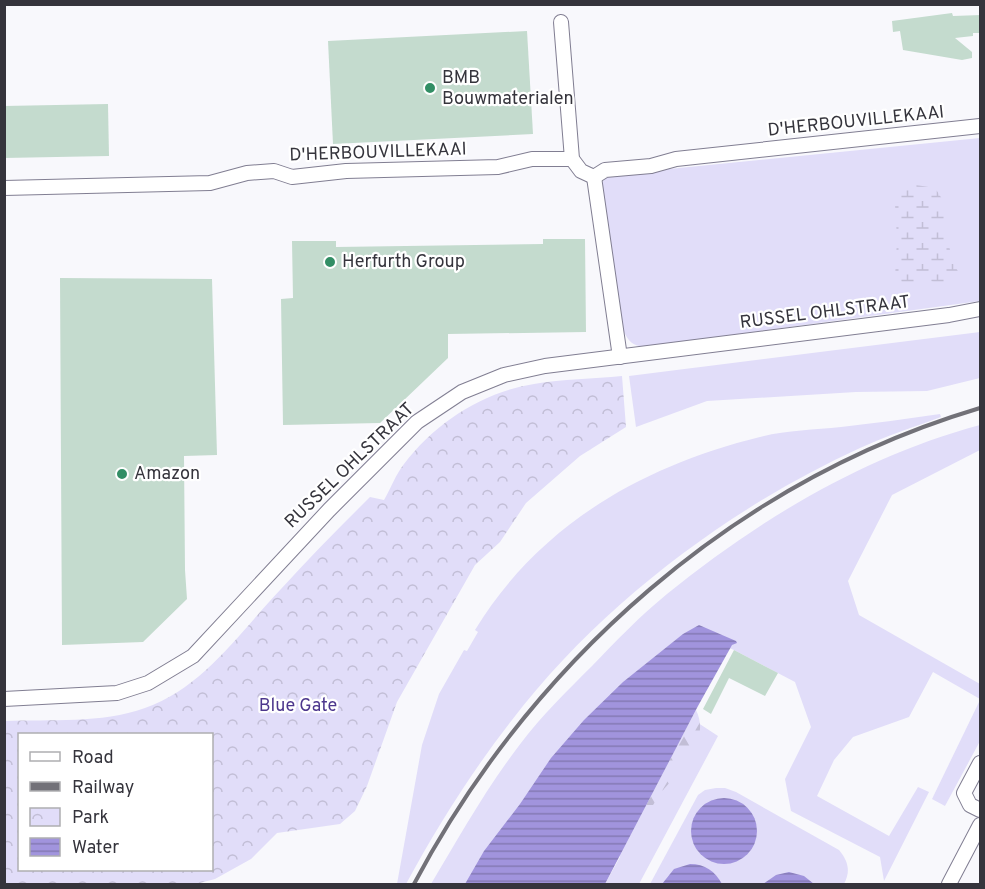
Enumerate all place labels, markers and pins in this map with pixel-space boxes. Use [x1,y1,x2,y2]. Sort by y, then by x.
place label: BMB Bouwmaterialen [442,67,574,111]
marker: BMB Bouwmaterialen [423,81,437,95]
place label: Herfurth Group [342,251,465,274]
marker: Herfurth Group [323,255,337,269]
place label: Amazon [134,463,200,486]
marker: Amazon [115,467,129,481]

